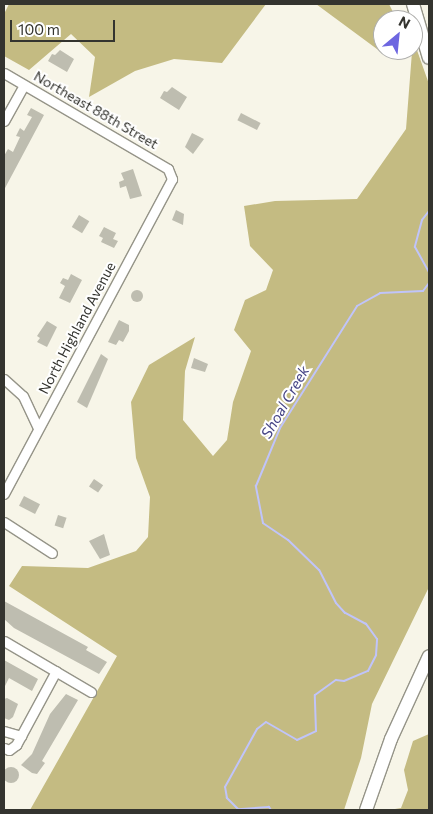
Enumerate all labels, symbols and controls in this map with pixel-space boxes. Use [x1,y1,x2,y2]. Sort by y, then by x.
scale bar [12,10,118,42]
north arrow [373,10,423,60]
text: N [396,12,413,32]
text: 100 m [18,20,60,38]
street label: Northeast 88th Street [31,68,161,152]
street label: North Highland Avenue [35,259,119,397]
water label: Shoal Creek [257,362,313,442]

